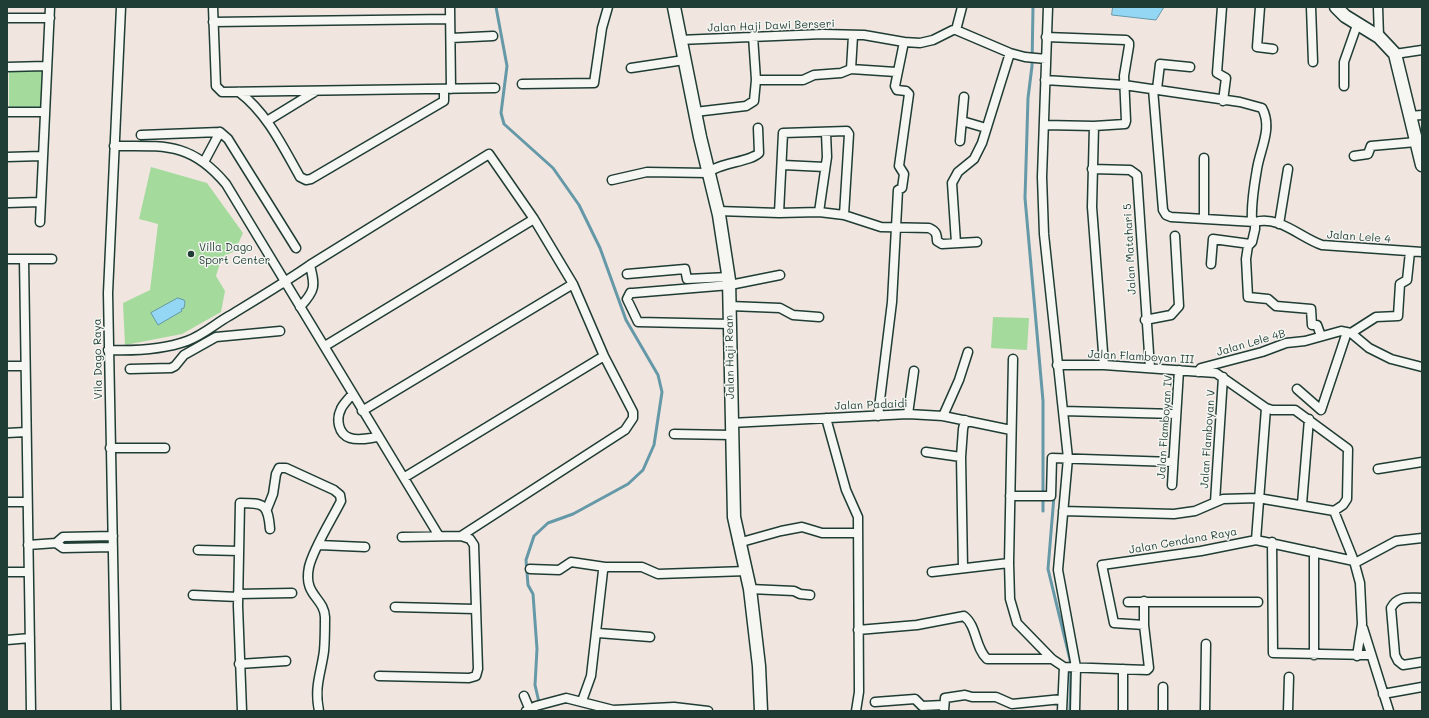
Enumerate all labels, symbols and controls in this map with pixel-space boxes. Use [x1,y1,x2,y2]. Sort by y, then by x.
street label: Jalan Haji Dawi Berseri [707,17,835,35]
street label: Jalan Matahari 5 [1121,203,1139,295]
street label: Jalan Lele 4 [1326,228,1392,246]
place label: Villa Dago Sport Center [199,241,270,267]
marker: Villa Dago Sport Center [186,249,196,259]
street label: Jalan Haji Rean [723,315,737,399]
street label: Vila Dago Raya [91,318,105,400]
street label: Jalan Lele 4B [1215,327,1287,359]
street label: Jalan Flamboyan III [1087,348,1195,366]
street label: Jalan Flamboyan IV [1155,375,1175,479]
street label: Jalan Flamboyan V [1198,389,1218,489]
street label: Jalan Padaidi [834,397,908,413]
street label: Jalan Cendana Raya [1128,525,1238,557]

